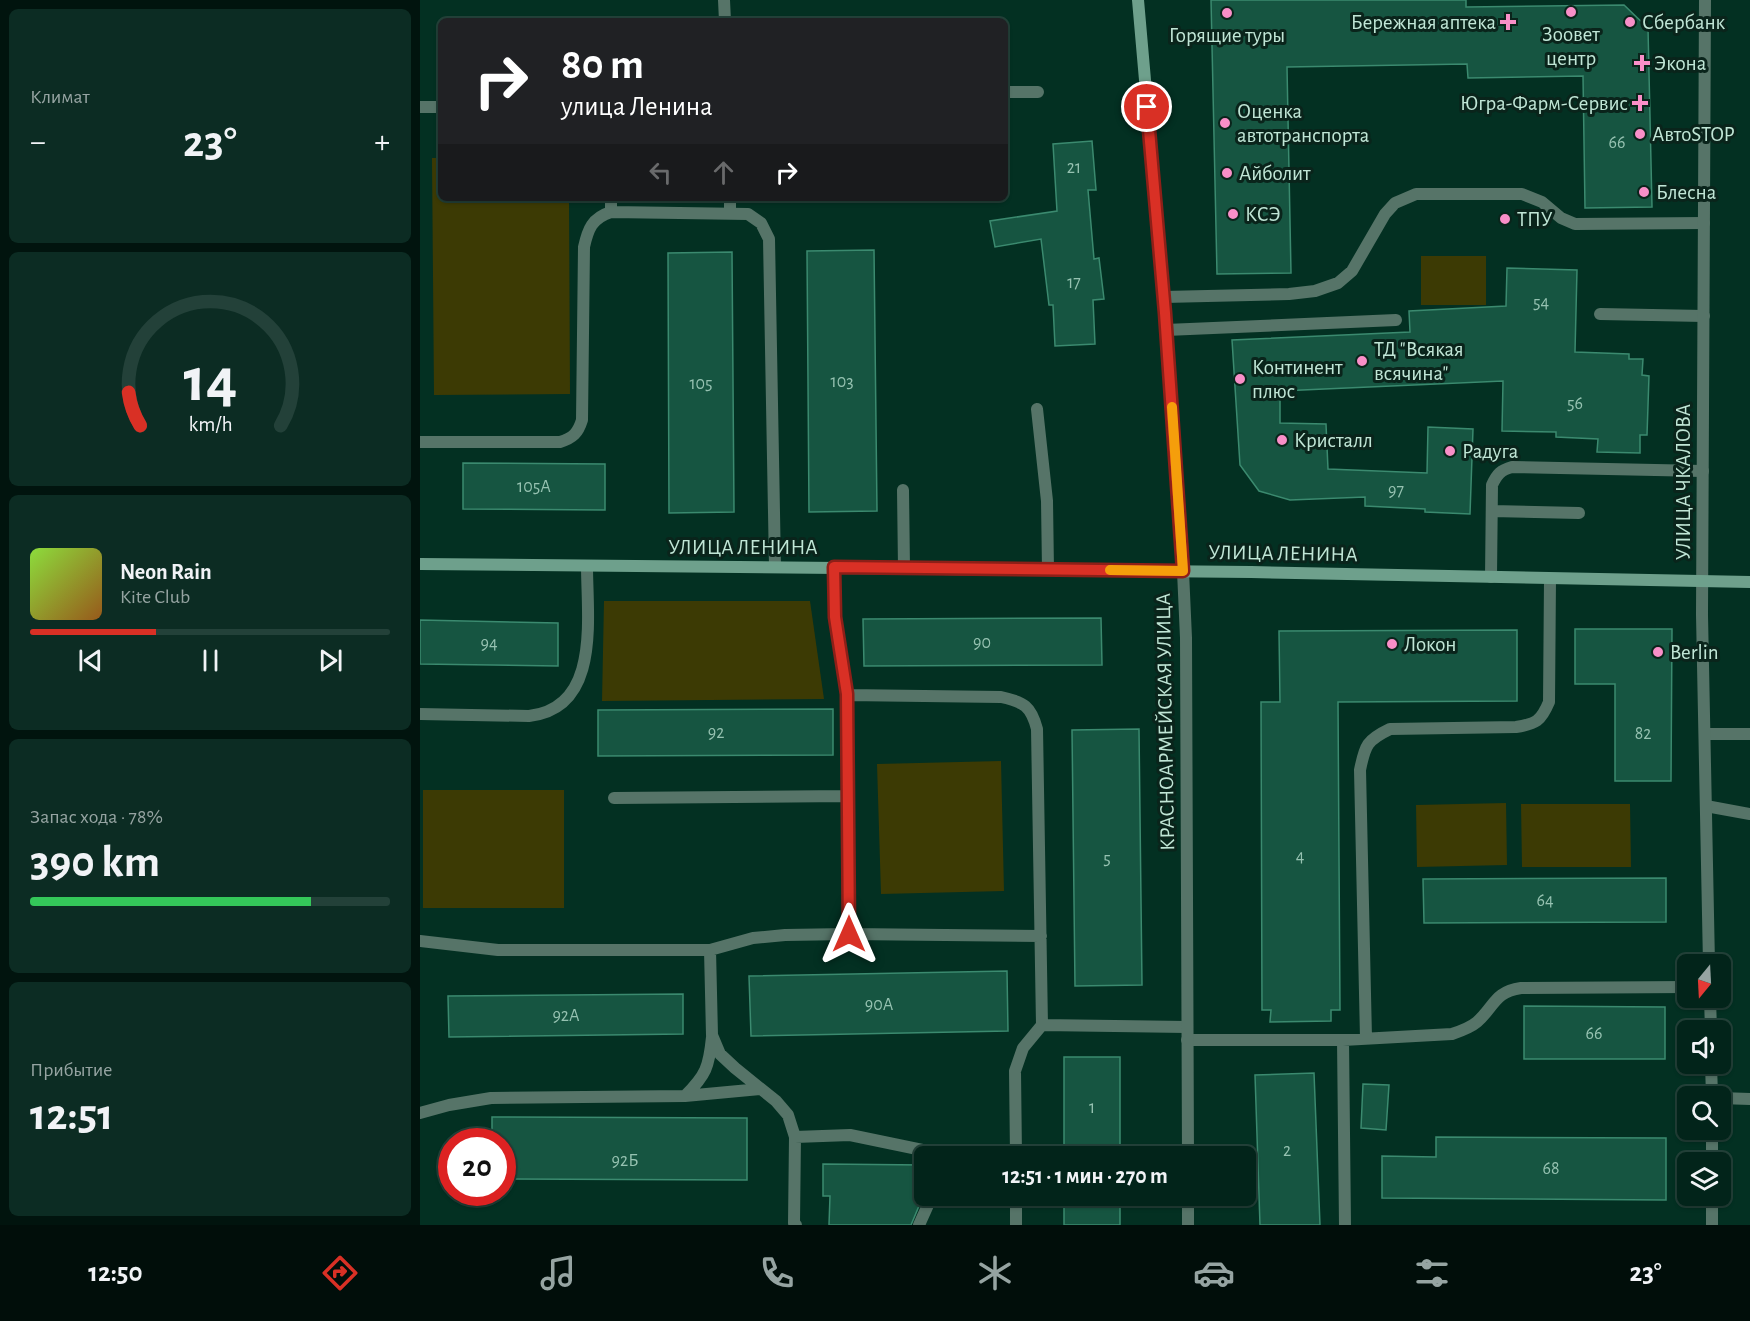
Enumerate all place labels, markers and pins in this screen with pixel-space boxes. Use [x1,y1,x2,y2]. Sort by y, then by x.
marker: Зоовет центр [1564,5,1578,19]
marker: Горящие туры [1220,6,1234,20]
place label: Бережная аптека [1351,12,1496,33]
place label: Сбербанк [1642,12,1725,33]
marker: Бережная аптека [1501,15,1515,29]
marker: Сбербанк [1623,15,1637,29]
place label: Зоовет центр [1542,24,1600,69]
place label: Горящие туры [1169,25,1285,46]
place label: Экона [1654,53,1707,74]
marker: Экона [1635,56,1649,70]
pin [1121,81,1172,132]
place label: Югра-Фарм-Сервис [1460,93,1628,114]
marker: Югра-Фарм-Сервис [1633,96,1647,110]
place label: Оценка автотранспорта [1237,101,1370,146]
marker: Оценка автотранспорта [1218,116,1232,130]
place label: АвтоSTOP [1652,124,1735,145]
marker: АвтоSTOP [1633,127,1647,141]
place label: Айболит [1239,163,1311,184]
marker: Айболит [1220,166,1234,180]
place label: Блесна [1656,182,1717,203]
marker: Блесна [1637,185,1651,199]
place label: КСЭ [1245,204,1281,225]
marker: КСЭ [1226,207,1240,221]
place label: ТПУ [1517,209,1553,230]
marker: ТПУ [1498,212,1512,226]
place label: ТД "Всякая всячина" [1374,339,1464,384]
marker: ТД "Всякая всячина" [1355,354,1369,368]
place label: Континент плюс [1252,357,1343,402]
marker: Континент плюс [1233,372,1247,386]
place label: Кристалл [1294,430,1373,451]
marker: Кристалл [1275,433,1289,447]
place label: Радуга [1462,441,1519,462]
marker: Радуга [1443,444,1457,458]
place label: Локон [1404,634,1457,655]
marker: Локон [1385,637,1399,651]
place label: Berlin [1670,642,1719,663]
marker: Berlin [1651,645,1665,659]

